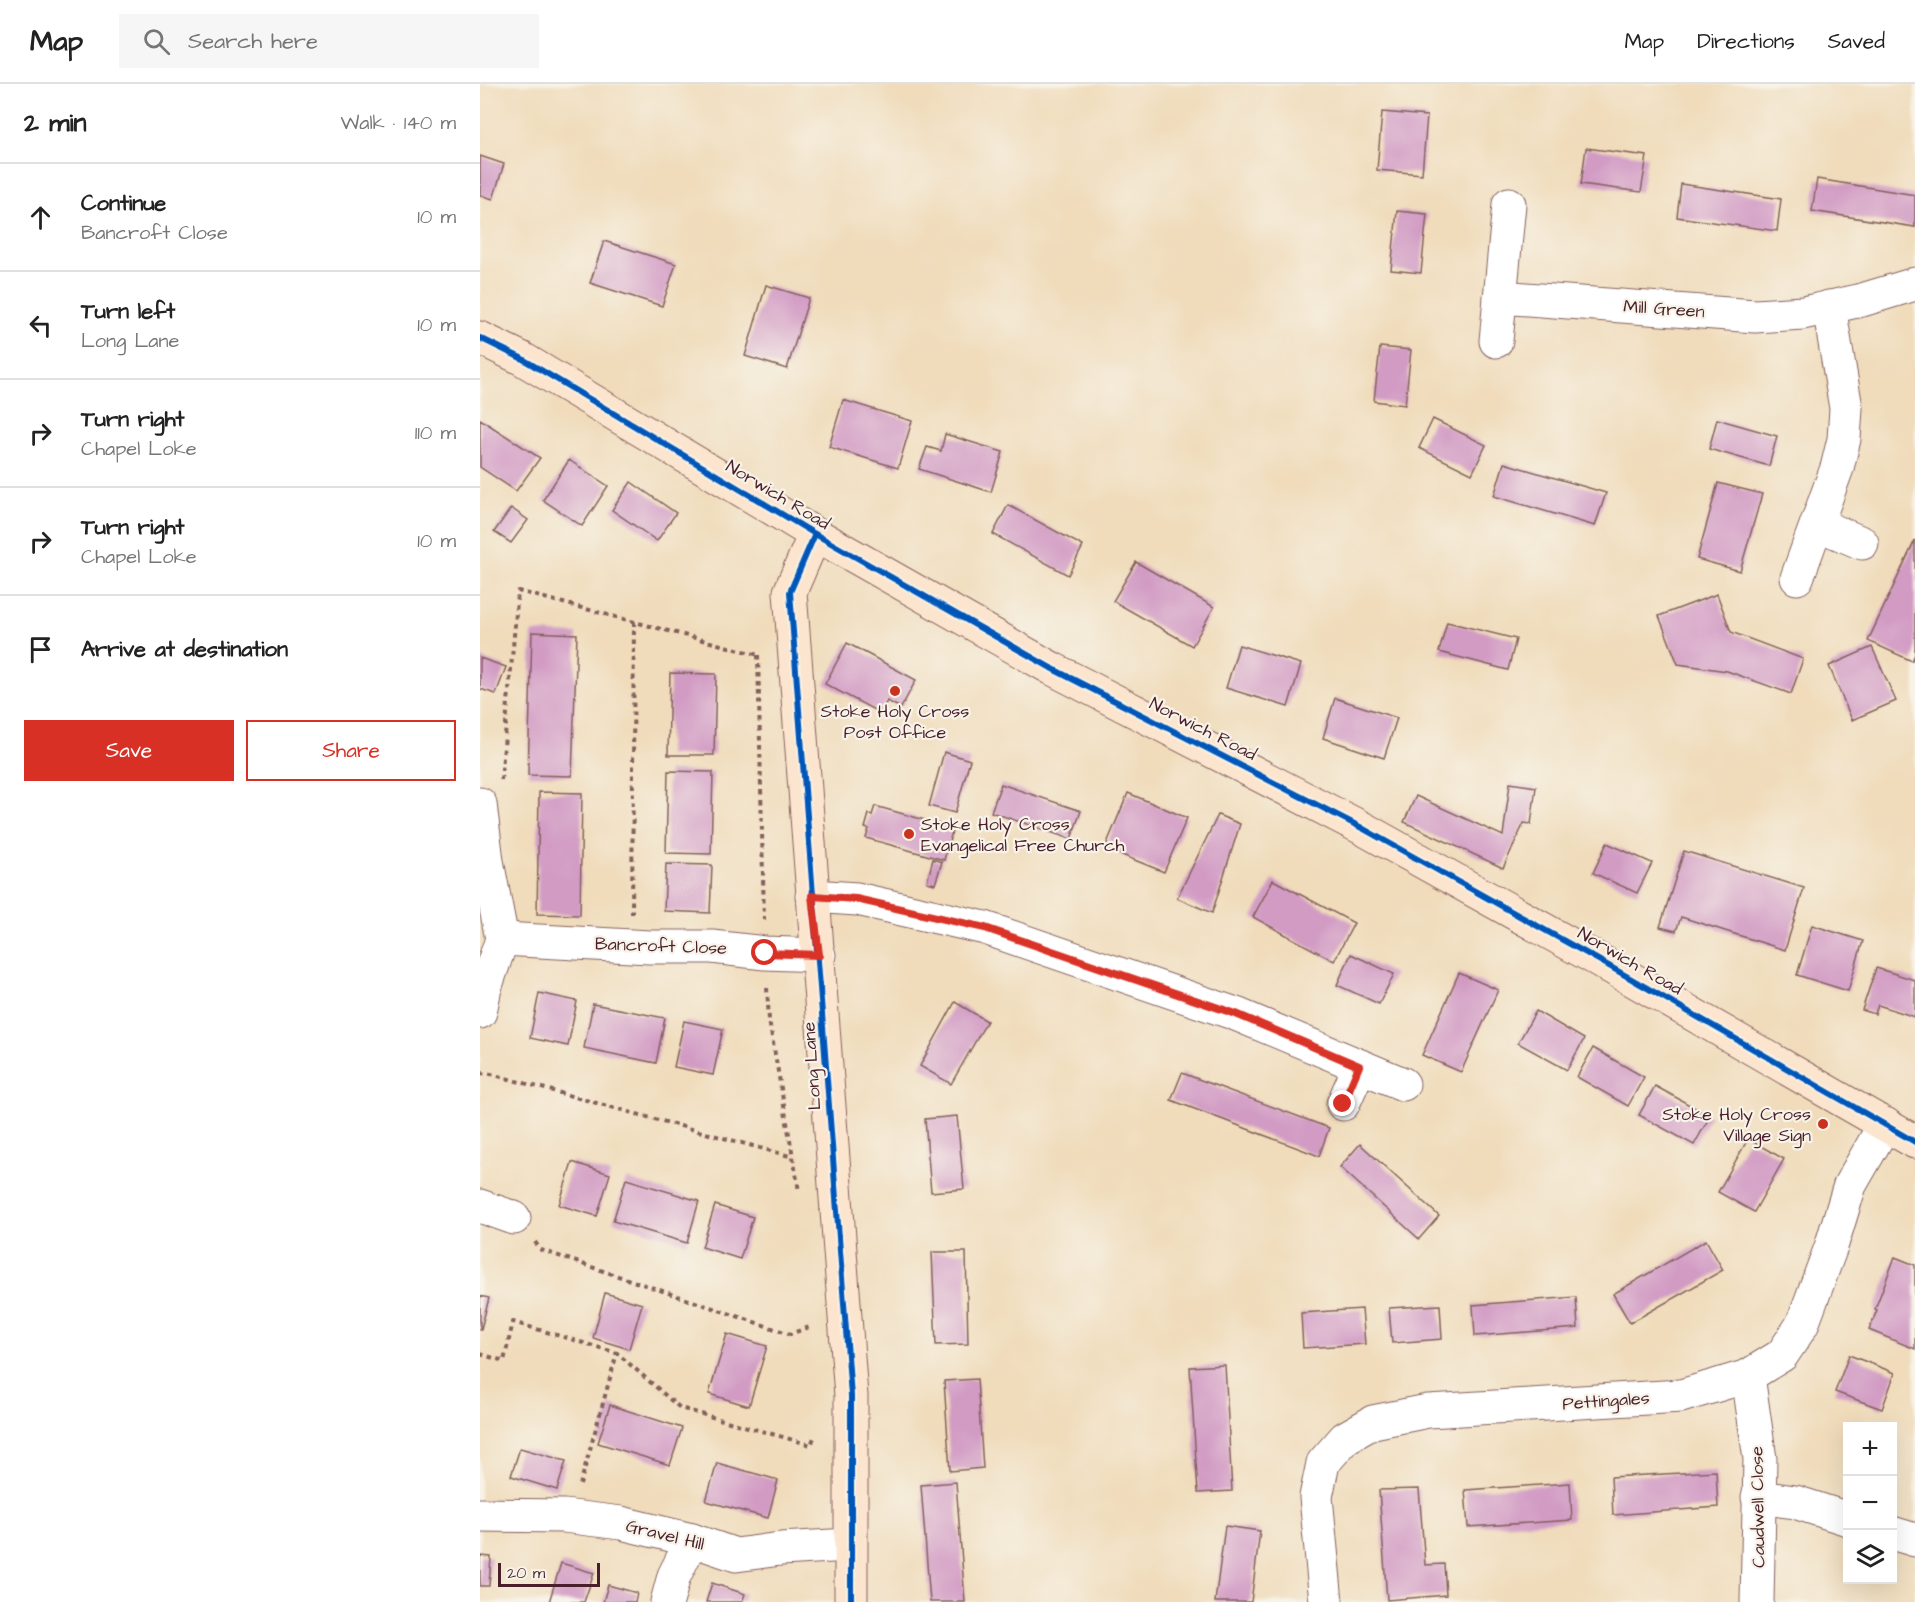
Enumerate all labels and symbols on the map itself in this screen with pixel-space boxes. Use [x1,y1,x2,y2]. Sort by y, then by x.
street label: Mill Green [1623,294,1705,324]
street label: Norwich Road [721,454,835,536]
marker: Stoke Holy Cross Post Office [888,684,902,698]
street label: Norwich Road [1145,691,1261,767]
place label: Stoke Holy Cross Post Office [821,699,969,745]
place label: Stoke Holy Cross Evangelical Free Church [921,812,1125,859]
marker: Stoke Holy Cross Evangelical Free Church [902,827,916,841]
street label: Norwich Road [1573,921,1687,1001]
street label: Bancroft Close [595,931,728,961]
route start [751,939,777,965]
street label: Long Lane [796,1021,829,1111]
route end [1329,1090,1355,1116]
place label: Stoke Holy Cross Village Sign [1662,1102,1811,1149]
marker: Stoke Holy Cross Village Sign [1816,1117,1830,1131]
street label: Pettingales [1561,1385,1651,1418]
street label: Caudwell Close [1744,1446,1772,1568]
street label: Gravel Hill [623,1513,707,1557]
scale bar [498,1560,600,1588]

